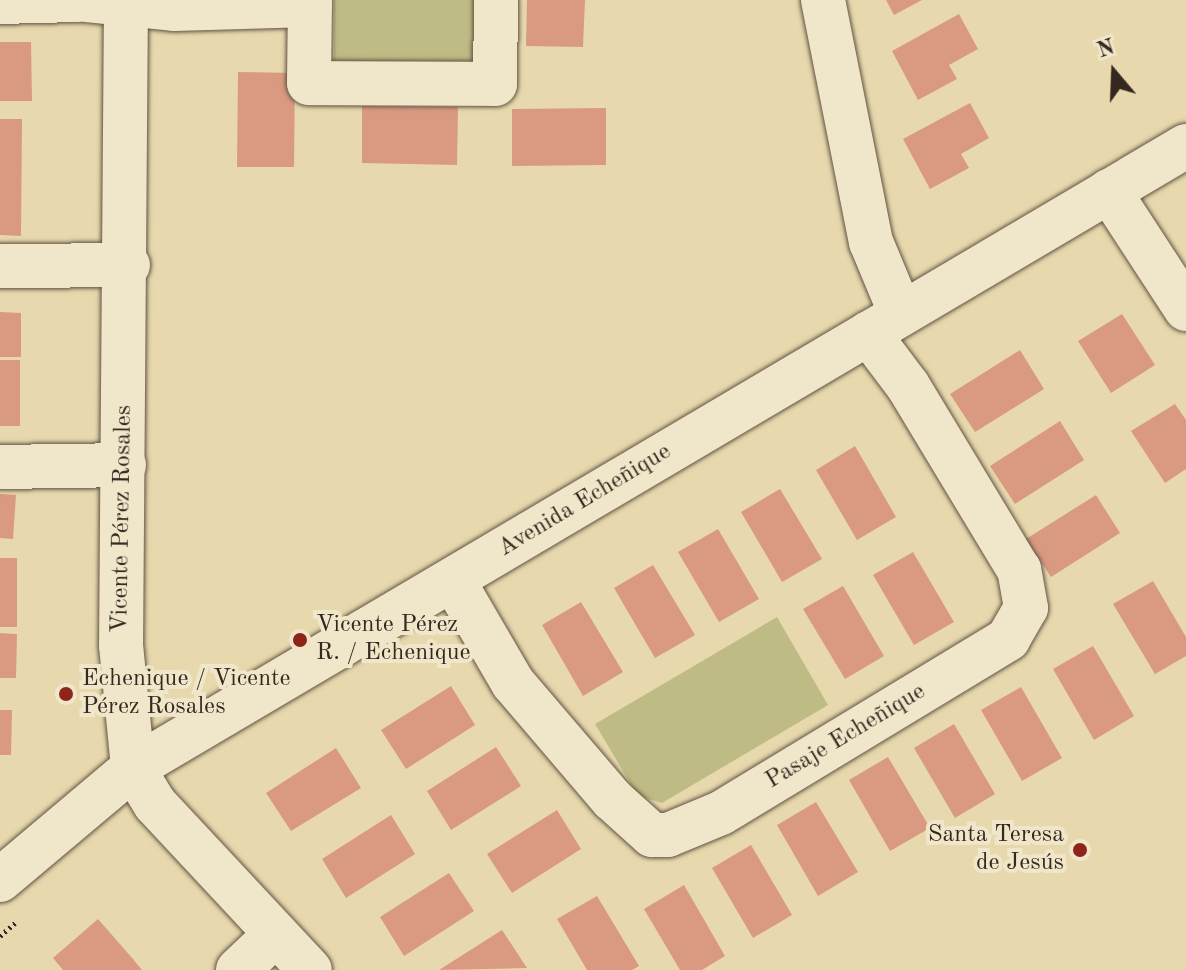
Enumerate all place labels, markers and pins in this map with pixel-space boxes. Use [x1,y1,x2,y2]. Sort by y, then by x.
place label: Vicente Pérez R. / Echenique [316,612,471,668]
marker: Vicente Pérez R. / Echenique [291,631,309,649]
place label: Echenique / Vicente Pérez Rosales [82,666,291,722]
marker: Echenique / Vicente Pérez Rosales [57,685,75,703]
place label: Santa Teresa de Jesús [928,822,1064,878]
marker: Santa Teresa de Jesús [1071,841,1089,859]

